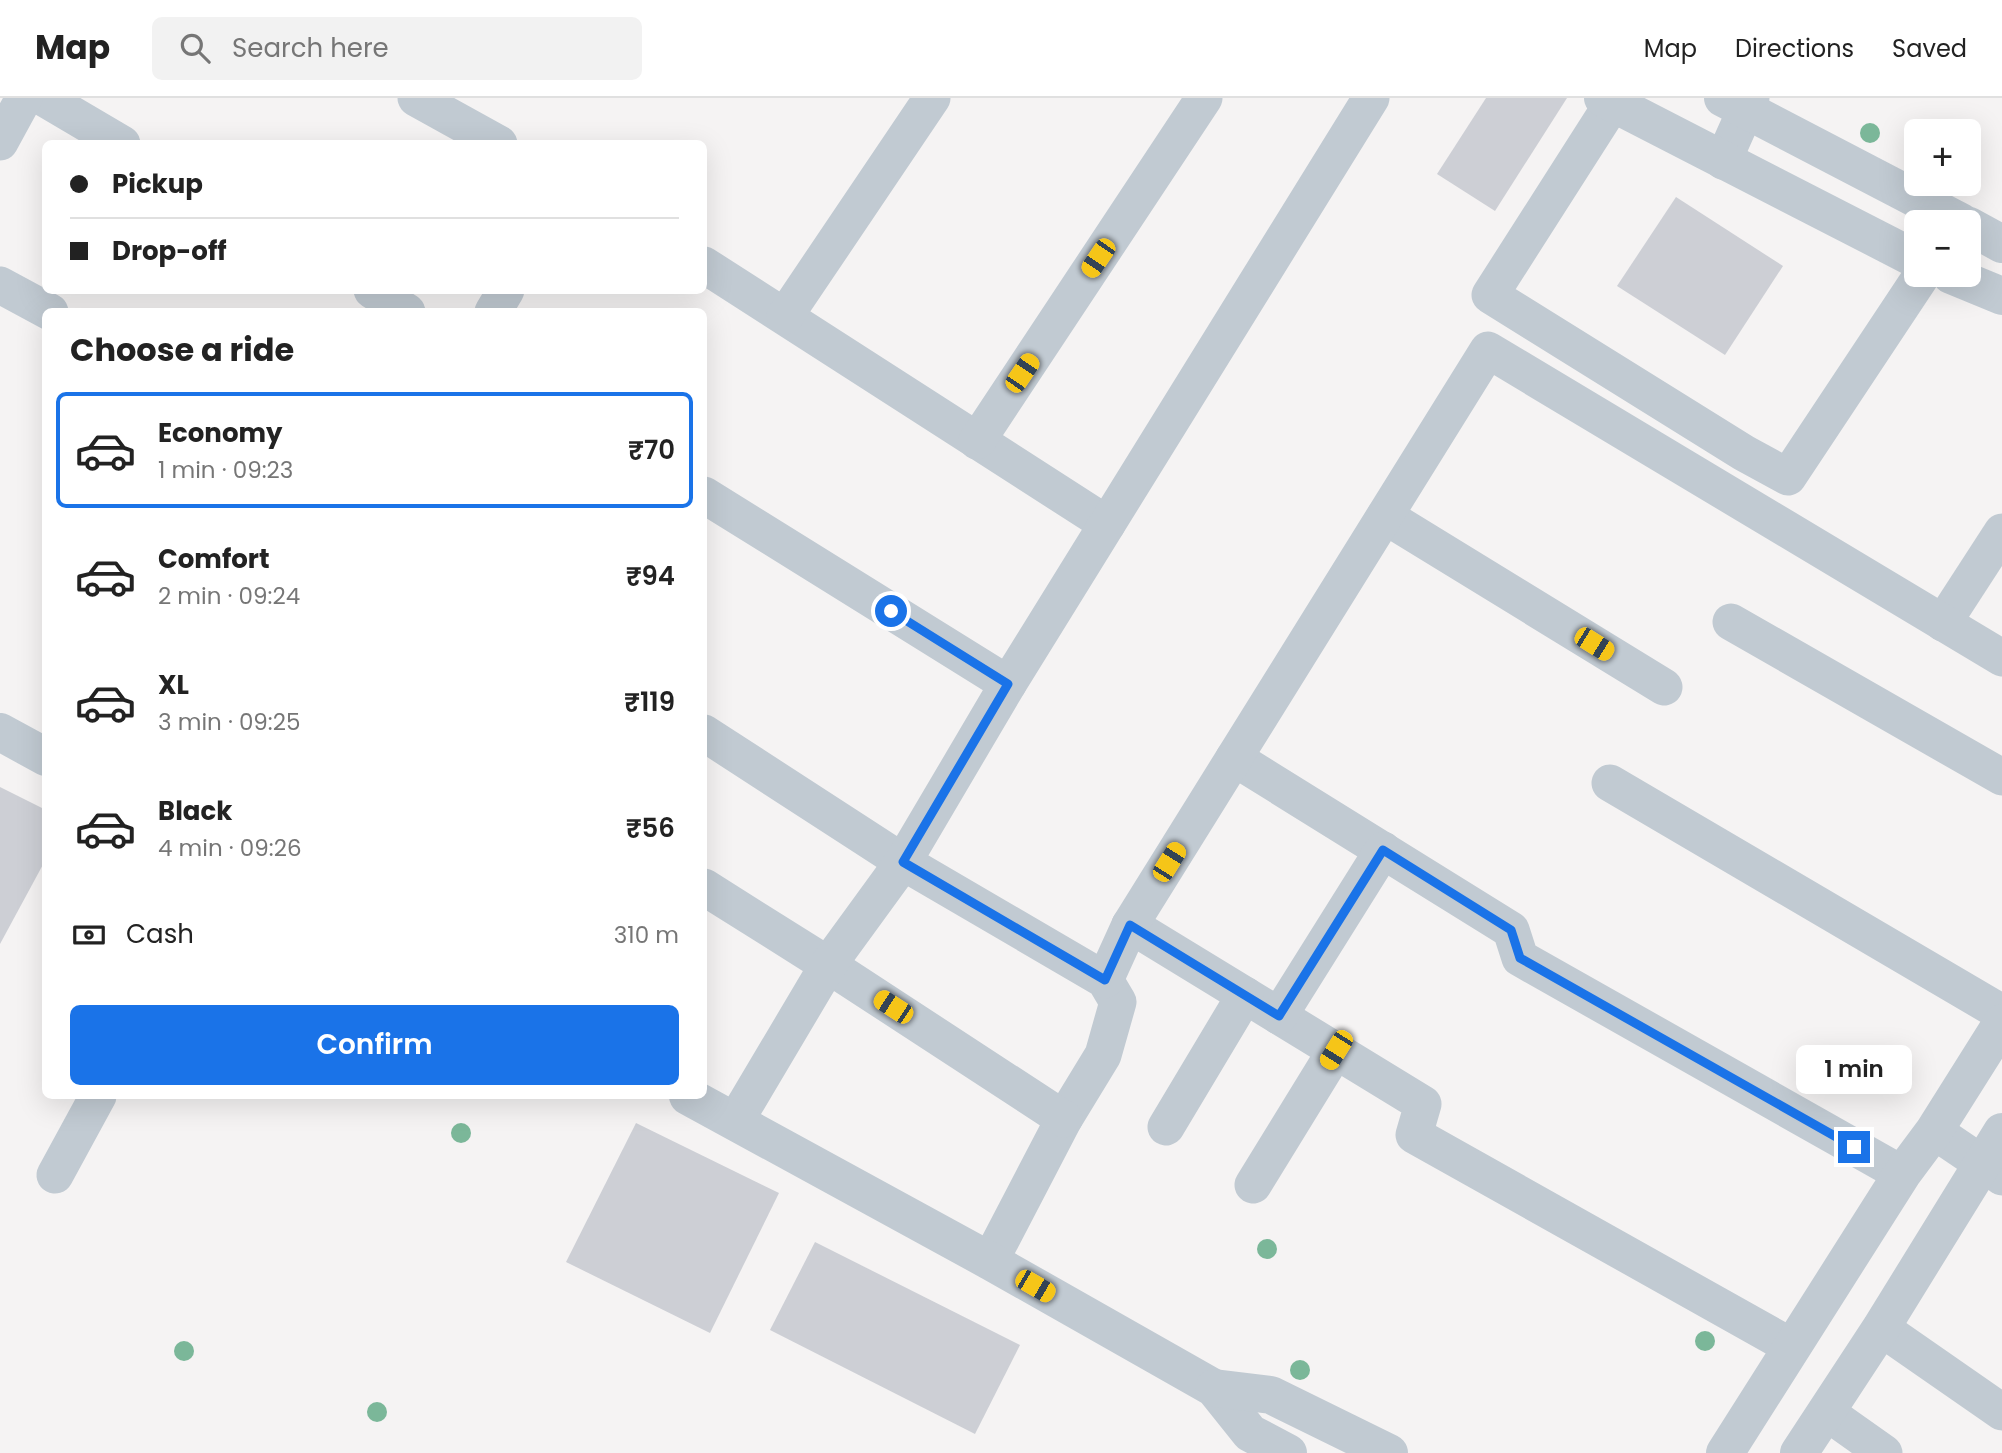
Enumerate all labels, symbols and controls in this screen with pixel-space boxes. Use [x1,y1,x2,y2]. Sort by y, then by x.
search box [152,17,642,80]
text: Map [35,24,110,71]
icon: search [176,29,214,67]
text: Search here [232,30,389,66]
text: Map [1644,32,1697,65]
text: Directions [1735,32,1854,65]
text: Saved [1892,32,1967,65]
map controls [1904,119,1981,287]
button: + [1904,119,1981,196]
text: Pickup [112,166,203,202]
button: − [1904,210,1981,287]
text: Drop-off [112,233,227,269]
car [1078,235,1119,281]
text: Choose a ride [70,327,294,372]
car [1002,350,1043,396]
text: Economy [158,415,282,451]
icon: car [74,419,137,482]
text: ₹70 [628,432,675,468]
text: 1 min · 09:23 [158,454,293,486]
text: Comfort [158,541,270,577]
icon: car [74,545,137,608]
text: ₹94 [626,558,675,594]
text: 2 min · 09:24 [158,580,300,612]
route start [875,595,907,627]
car [1571,624,1618,664]
text: XL [158,667,189,703]
icon: car [74,671,137,734]
text: ₹119 [624,684,675,720]
text: 3 min · 09:25 [158,706,300,738]
text: Black [158,793,232,829]
icon: car [74,797,137,860]
text: ₹56 [626,810,675,846]
text: 4 min · 09:26 [158,832,302,864]
car [1149,839,1190,885]
icon: cash [70,916,108,954]
text: Cash [126,916,194,952]
text: 310 m [614,919,679,951]
car [870,987,917,1027]
button: Confirm [70,1005,679,1085]
car [1316,1027,1357,1073]
callout: 1 min [1796,1046,1912,1094]
text: 1 min [1824,1053,1884,1085]
route end [1838,1131,1870,1163]
car [1012,1266,1059,1306]

